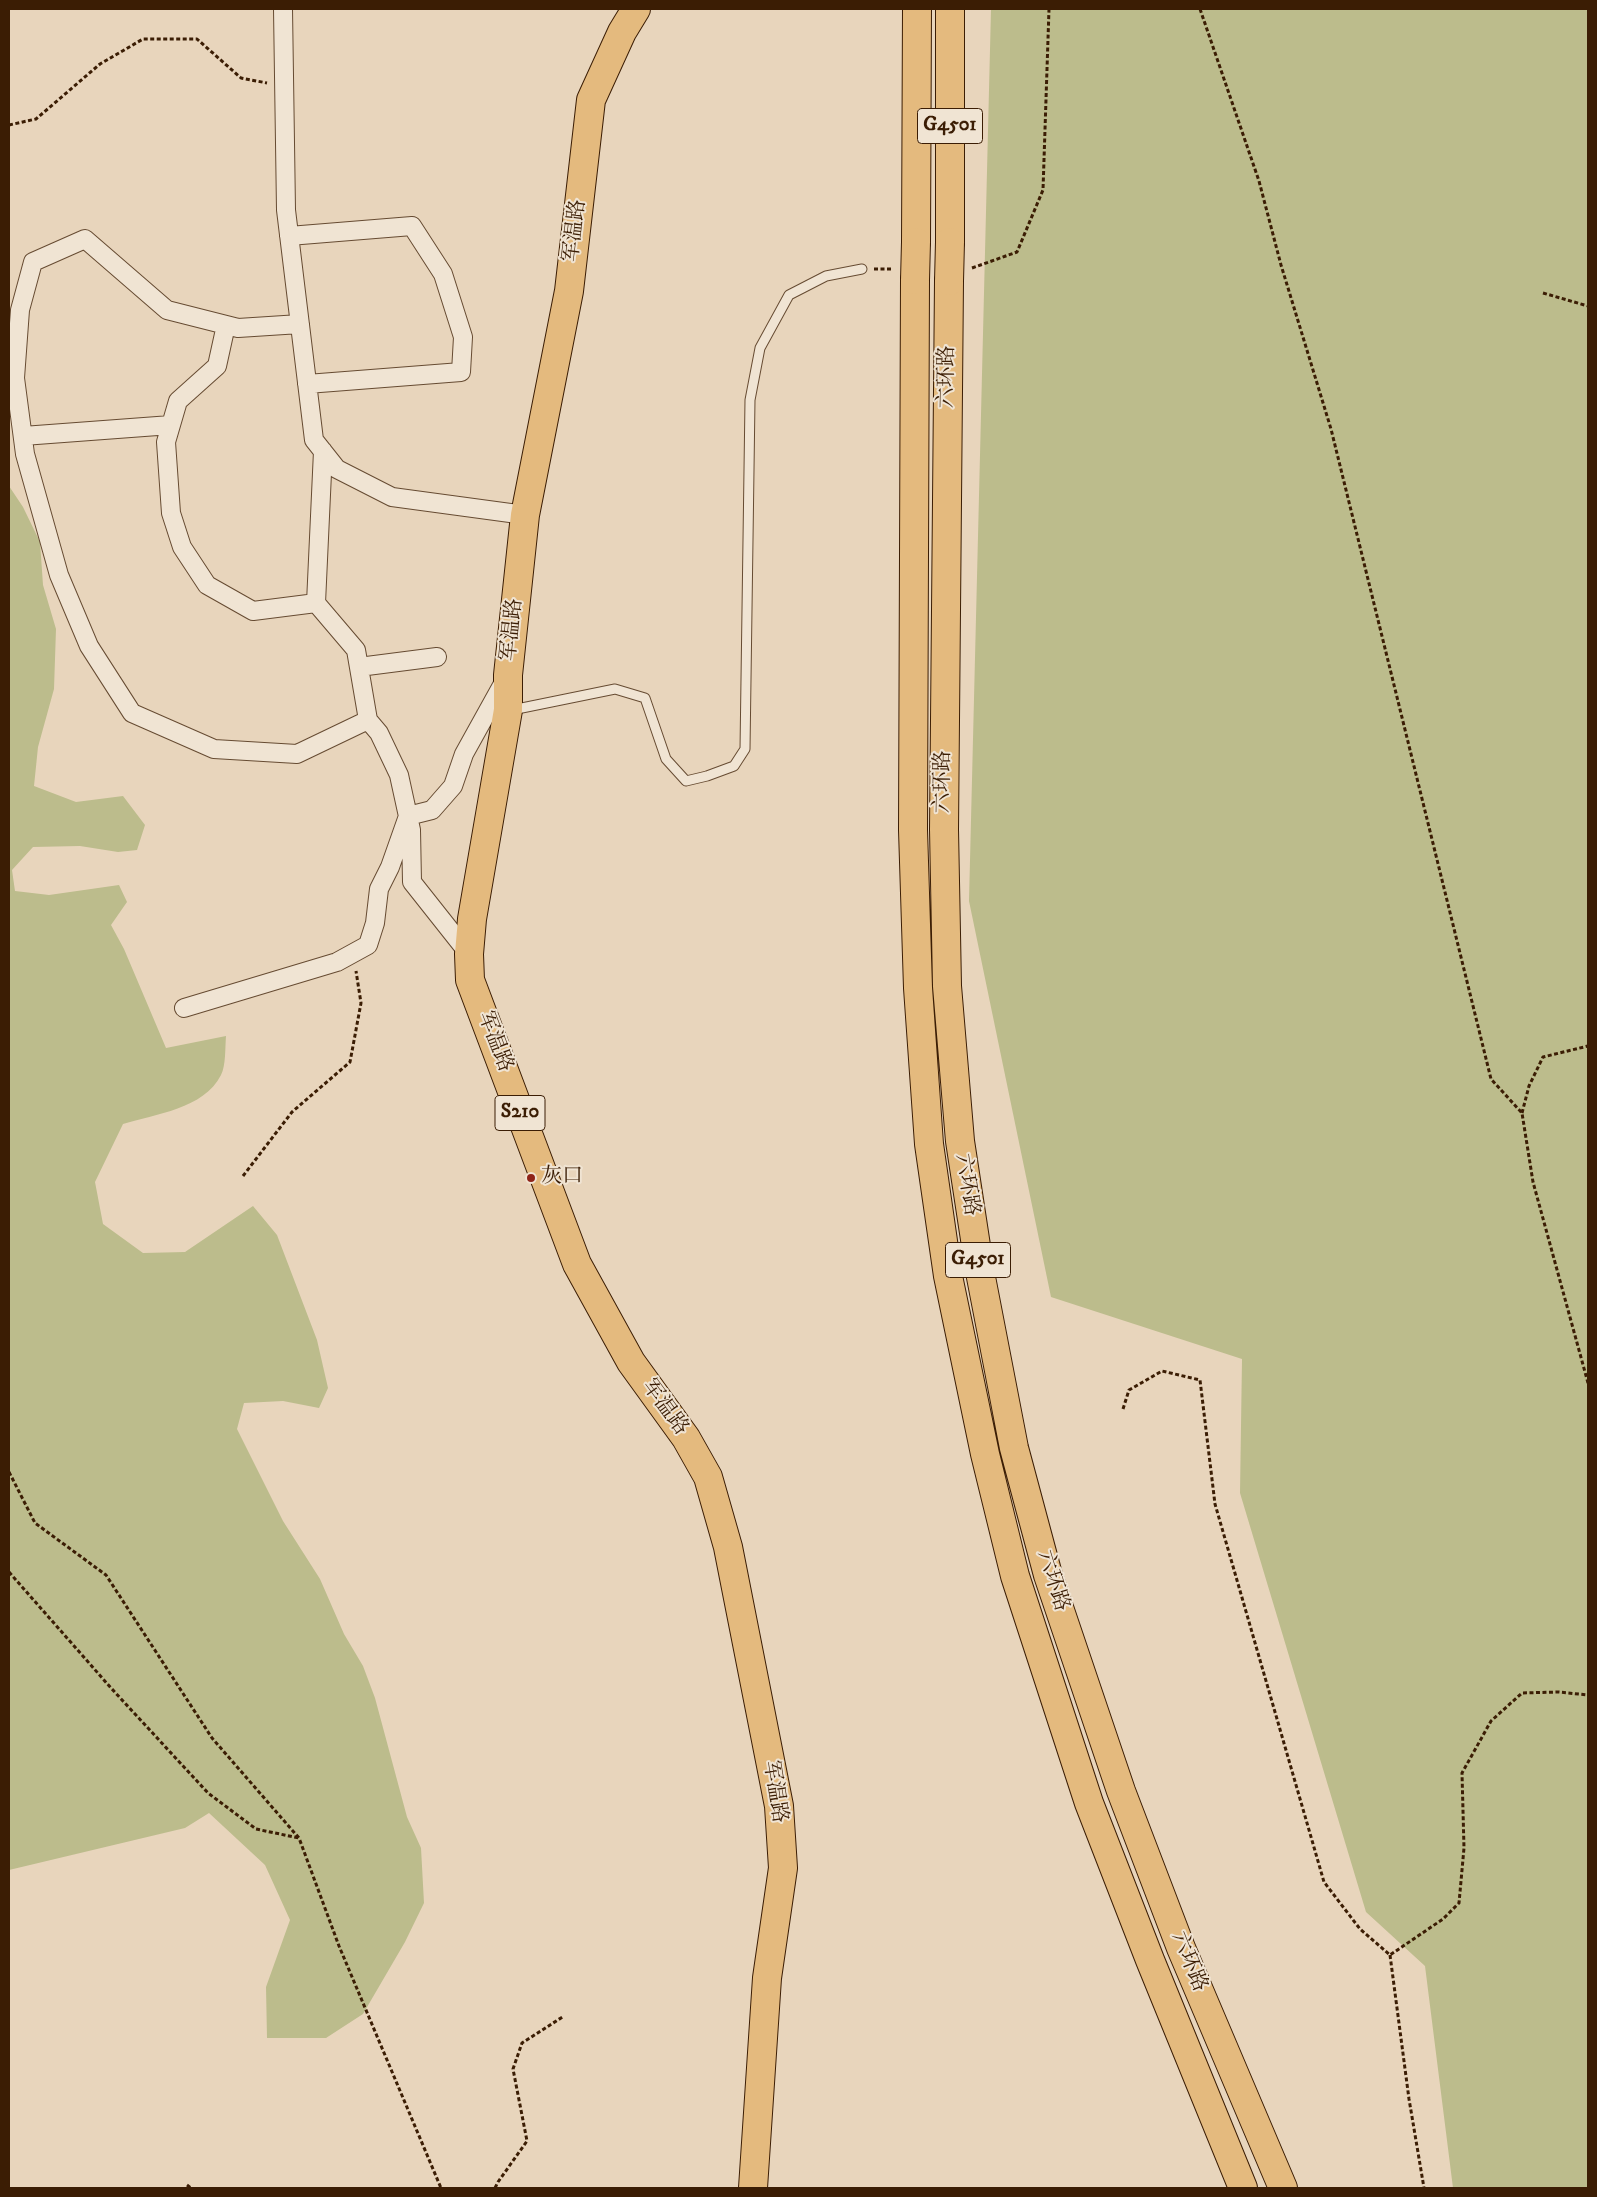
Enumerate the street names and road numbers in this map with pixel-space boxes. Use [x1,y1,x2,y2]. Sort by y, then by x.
road number: G4501 [918,108,982,144]
street label: 军温路 [560,198,592,264]
street label: 六环路 [935,345,961,409]
street label: 军温路 [497,597,529,663]
street label: 六环路 [931,750,957,814]
street label: 军温路 [471,1008,517,1076]
road number: S210 [495,1096,545,1130]
street label: 六环路 [949,1152,983,1218]
road number: G4501 [946,1242,1010,1278]
street label: 军温路 [635,1375,693,1441]
street label: 六环路 [1031,1547,1073,1615]
street label: 军温路 [757,1759,791,1825]
street label: 六环路 [1165,1928,1211,1996]

